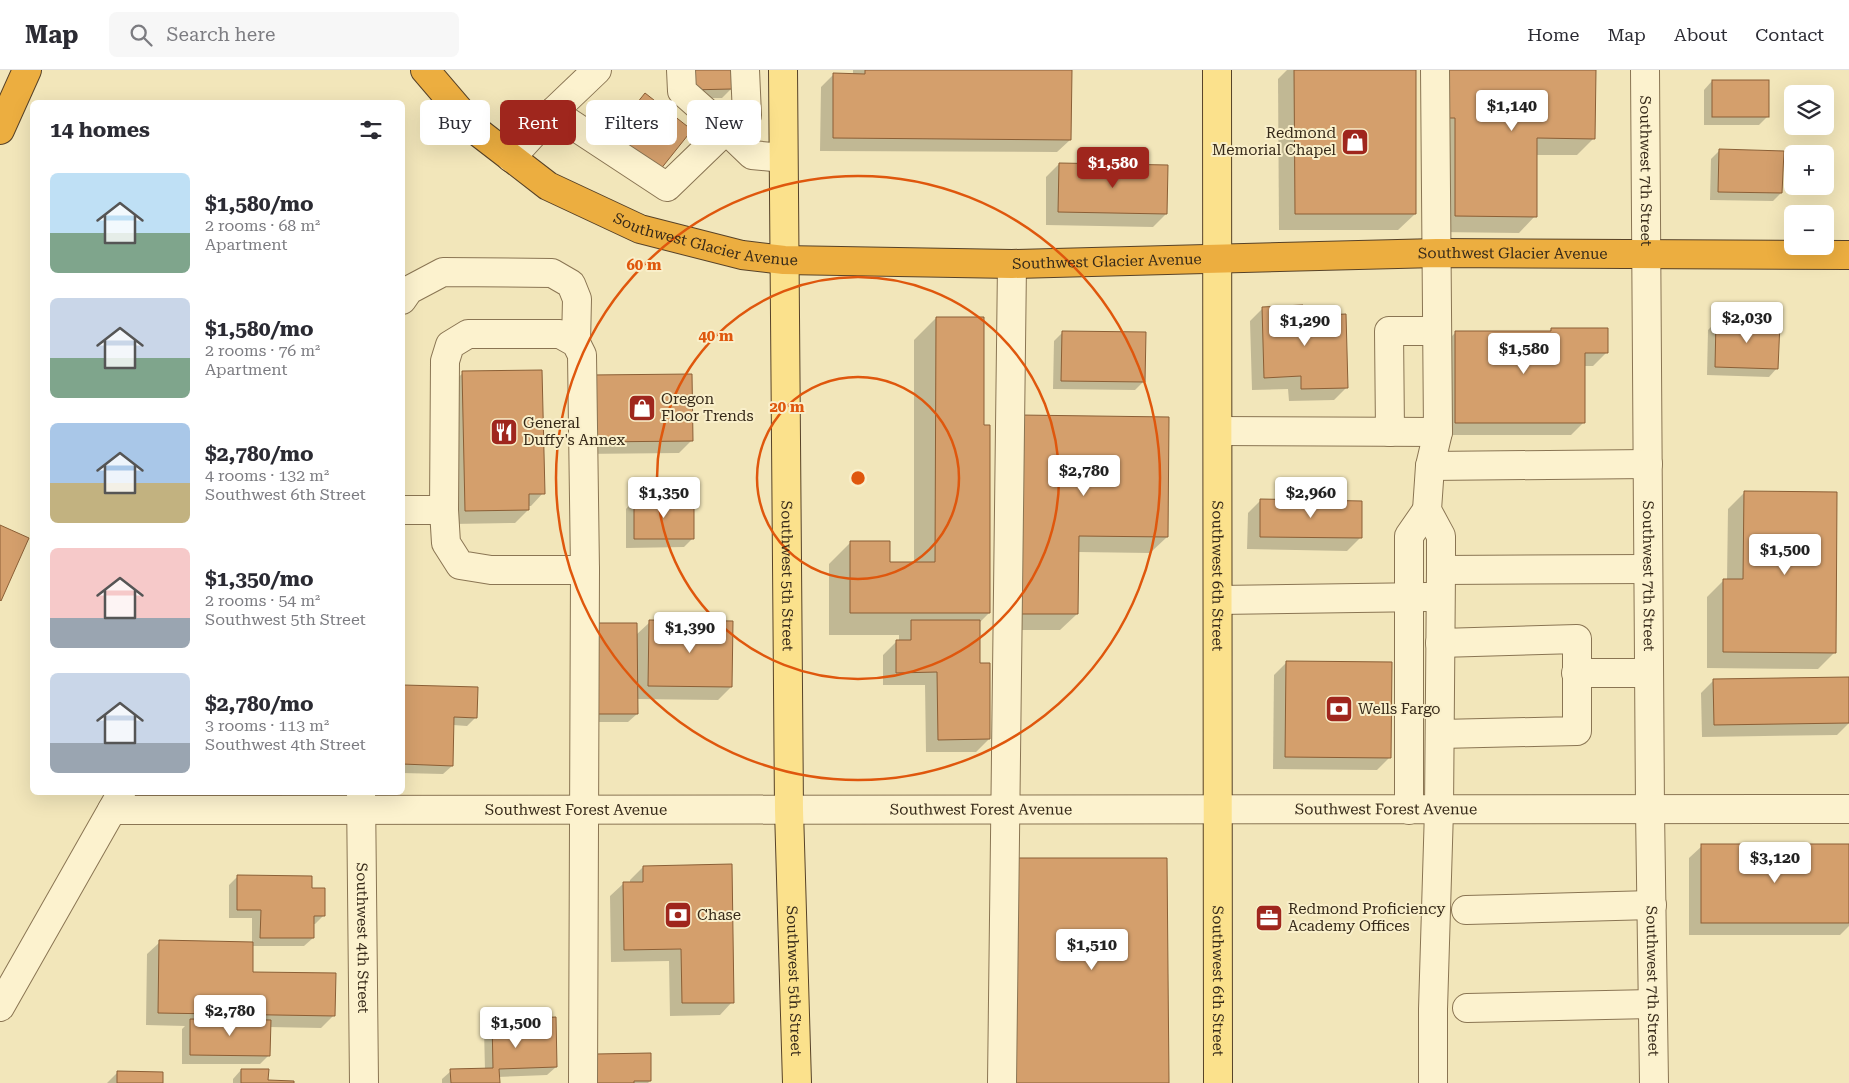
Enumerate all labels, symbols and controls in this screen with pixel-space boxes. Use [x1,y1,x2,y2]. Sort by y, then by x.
search box [109,12,459,57]
text: Map [25,21,79,49]
icon: search [127,21,155,49]
text: Search here [167,23,275,46]
text: Home [1527,24,1579,45]
text: Map [1607,24,1646,45]
text: About [1674,24,1727,45]
text: Contact [1755,24,1824,45]
map controls [1784,85,1834,255]
button: layers [1784,85,1834,135]
pin: $1,140 [1471,90,1553,132]
text: $1,140 [1487,96,1537,115]
street label: Southwest 7th Street [1636,96,1655,247]
chip: Buy [420,100,490,145]
chip: Rent [500,100,576,145]
chip: Filters [586,100,677,145]
chip: New [687,100,761,145]
icon: filters [357,116,385,144]
text: 14 homes [50,118,150,142]
place label: Redmond Memorial Chapel [1212,124,1336,159]
shop icon: Redmond Memorial Chapel [1340,127,1370,157]
button: + [1784,145,1834,195]
pin: $1,580 [1072,146,1154,189]
text: $1,580 [1088,153,1138,172]
text: $1,580/mo [205,192,314,216]
icon: home [90,193,150,253]
button: − [1784,205,1834,255]
street label: Southwest Glacier Avenue [610,209,798,269]
text: 2 rooms · 68 m² [205,216,320,235]
text: Apartment [205,235,288,254]
street label: Southwest Glacier Avenue [1418,244,1608,263]
street label: Southwest Glacier Avenue [1012,250,1202,273]
text: 60 m [626,256,662,274]
pin: $2,030 [1706,302,1788,344]
pin: $1,290 [1264,304,1346,347]
text: $2,030 [1722,308,1772,327]
text: $1,290 [1280,311,1330,330]
text: $1,580/mo [205,317,314,341]
icon: home [90,318,150,378]
text: 40 m [698,327,734,345]
pin: $1,580 [1483,332,1565,375]
text: $1,580 [1499,339,1549,358]
text: 2 rooms · 76 m² [205,341,320,360]
text: Apartment [205,360,288,379]
place label: Oregon Floor Trends [661,390,754,425]
shop icon: Oregon Floor Trends [627,393,657,423]
text: 20 m [769,398,805,416]
place label: General Duffy's Annex [523,414,625,449]
restaurant icon: General Duffy's Annex [489,417,519,447]
text: $2,780/mo [205,442,314,466]
icon: home [90,443,150,503]
pin: $2,780 [1043,454,1125,497]
text: $2,780 [1059,461,1109,480]
text: 4 rooms · 132 m² [205,466,329,485]
centre of rings [849,469,867,487]
pin: $1,350 [623,476,705,519]
pin: $2,960 [1270,476,1352,519]
text: $1,350 [639,483,689,502]
text: $2,960 [1286,483,1336,502]
text: Southwest 6th Street [205,485,366,504]
street label: Southwest 5th Street [777,500,797,652]
street label: Southwest 6th Street [1208,501,1227,652]
street label: Southwest 7th Street [1639,501,1658,652]
pin: $1,500 [1744,534,1826,576]
text: $1,500 [1760,540,1810,559]
text: $1,350/mo [205,567,314,591]
icon: home [90,568,150,628]
text: 2 rooms · 54 m² [205,591,320,610]
text: Southwest 5th Street [205,610,366,629]
pin: $1,390 [649,612,731,654]
text: $1,390 [665,618,715,637]
text: $2,780/mo [205,692,314,716]
icon: home [90,693,150,753]
bank icon: Wells Fargo [1324,694,1354,724]
place label: Wells Fargo [1358,700,1441,718]
text: 3 rooms · 113 m² [205,716,329,735]
text: Southwest 4th Street [205,735,366,754]
street label: Southwest Forest Avenue [890,800,1072,819]
street label: Southwest Forest Avenue [1295,800,1477,818]
street label: Southwest Forest Avenue [485,801,667,819]
pin: $3,120 [1734,842,1816,884]
text: $3,120 [1750,848,1800,867]
street label: Southwest 4th Street [353,862,372,1014]
bank icon: Chase [663,900,693,930]
place label: Redmond Proficiency Academy Offices [1288,900,1446,935]
office icon: Redmond Proficiency Academy Offices [1254,903,1284,933]
street label: Southwest 5th Street [783,905,805,1057]
street label: Southwest 7th Street [1642,905,1663,1057]
place label: Chase [697,906,741,924]
street label: Southwest 6th Street [1209,906,1227,1057]
pin: $1,510 [1051,928,1133,971]
text: $1,510 [1067,935,1117,954]
pin: $2,780 [189,994,271,1037]
text: $2,780 [205,1001,255,1020]
pin: $1,500 [475,1006,557,1049]
text: $1,500 [491,1013,541,1032]

